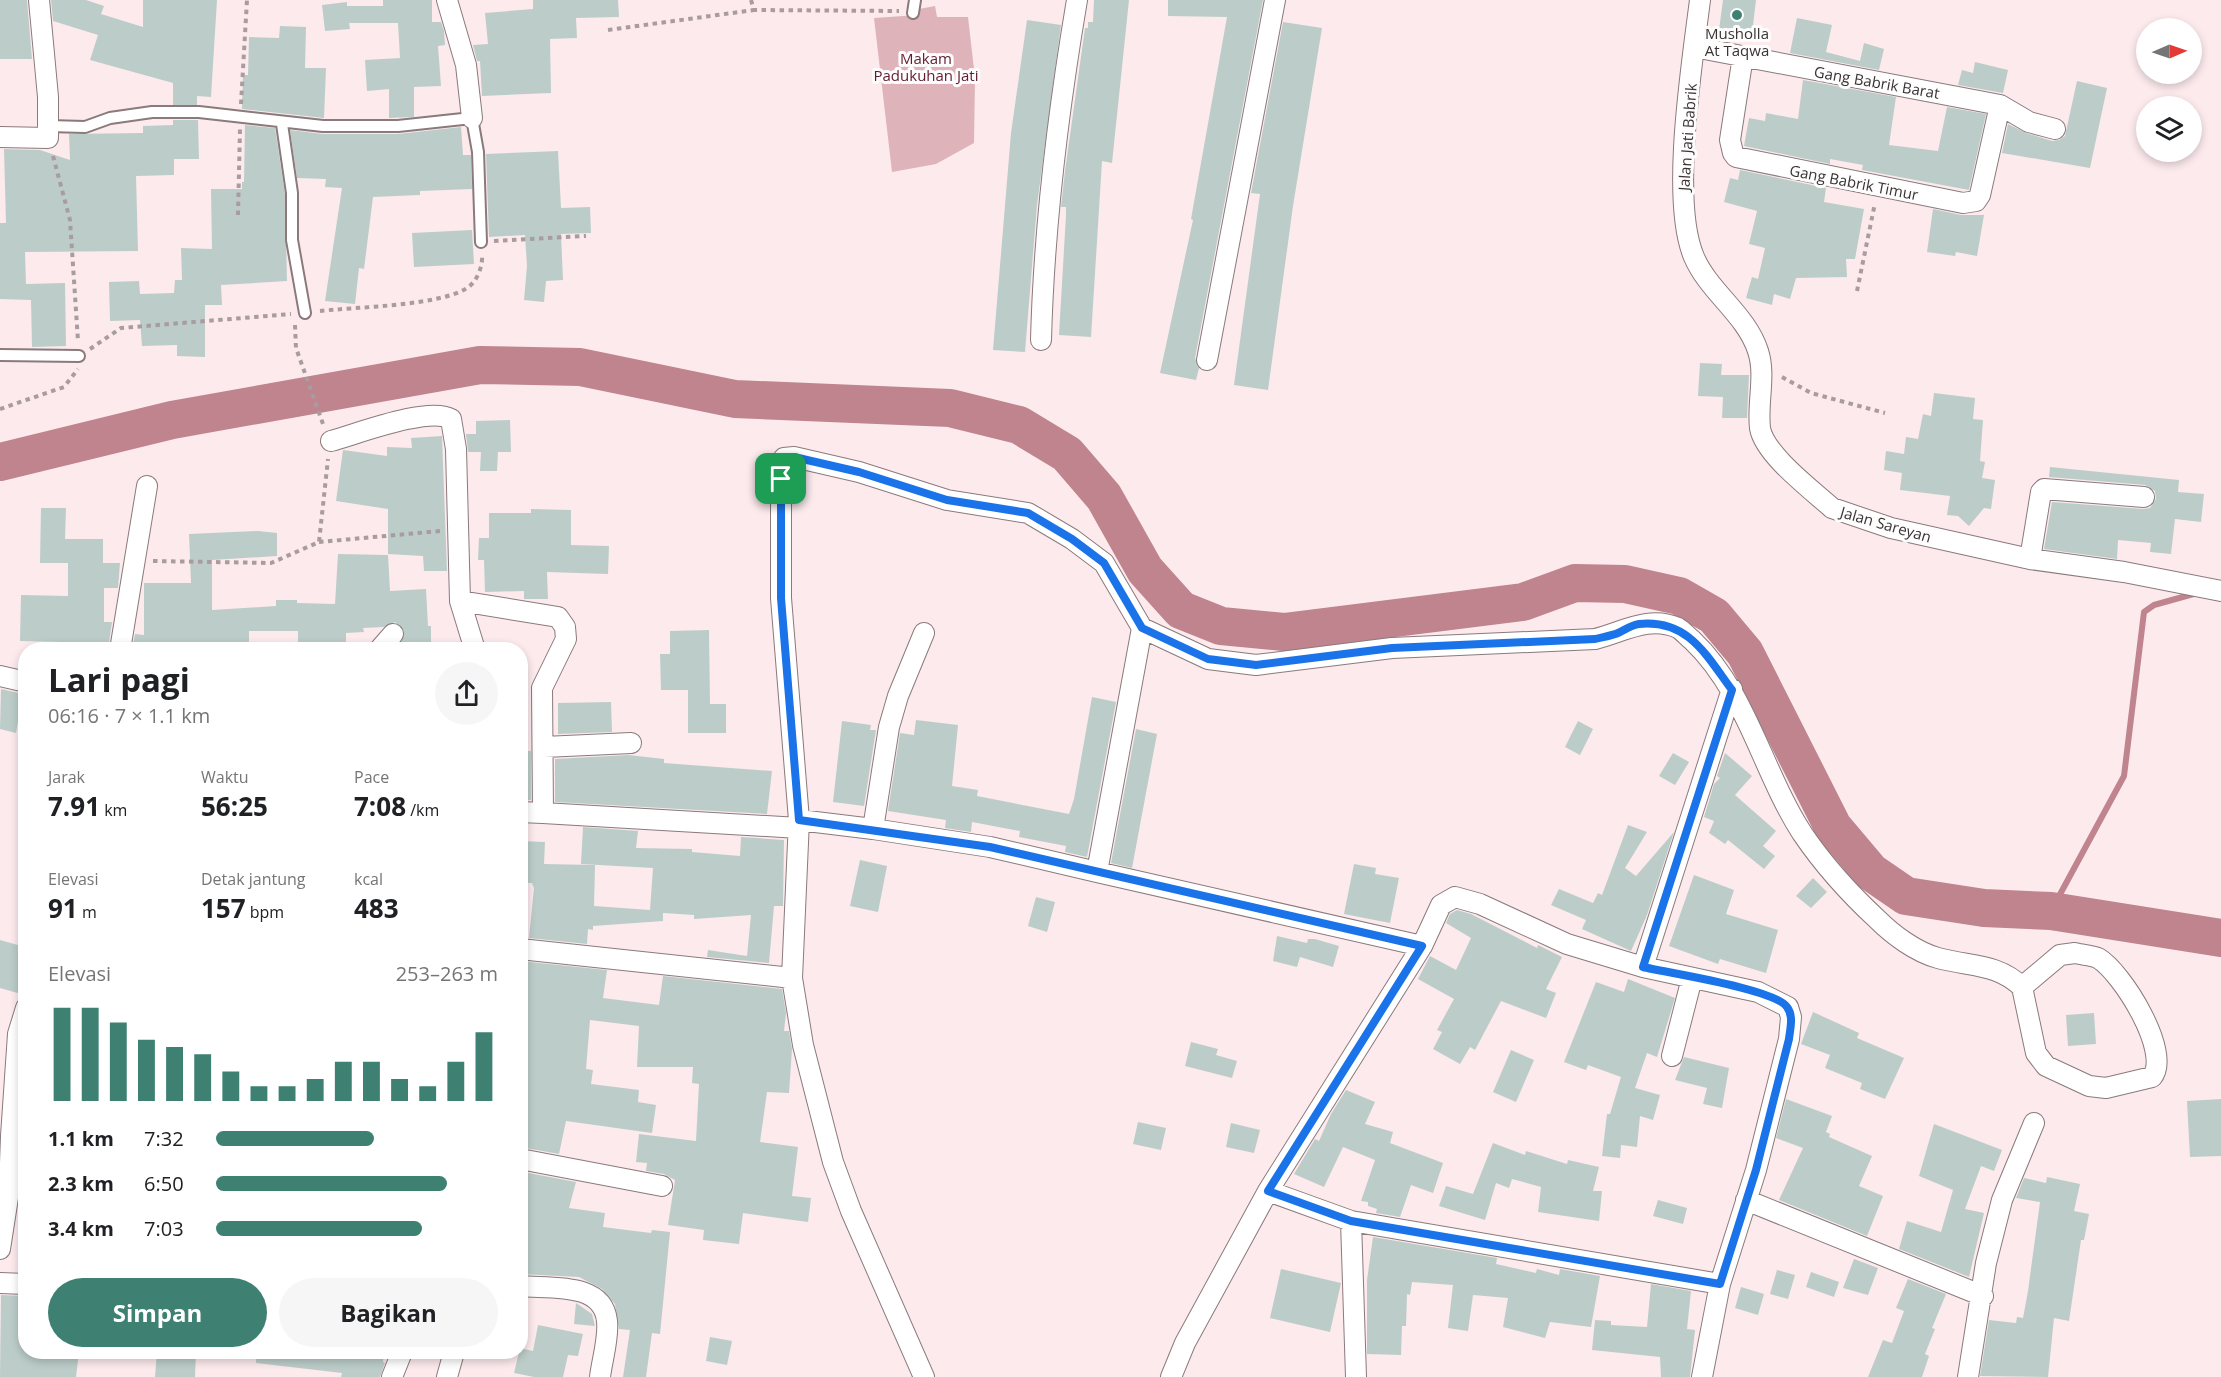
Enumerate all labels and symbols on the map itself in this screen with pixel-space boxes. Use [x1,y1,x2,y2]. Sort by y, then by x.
marker: Musholla At Taqwa [1730,8,1744,22]
north arrow [2136,18,2202,84]
place label: Musholla At Taqwa [1705,23,1769,60]
park label: Makam Padukuhan Jati [874,48,978,85]
street label: Gang Babrik Barat [1813,61,1941,103]
street label: Jalan Jati Babrik [1673,82,1701,194]
street label: Gang Babrik Timur [1788,160,1920,204]
pin [755,453,806,504]
street label: Jalan Sareyan [1836,501,1934,547]

